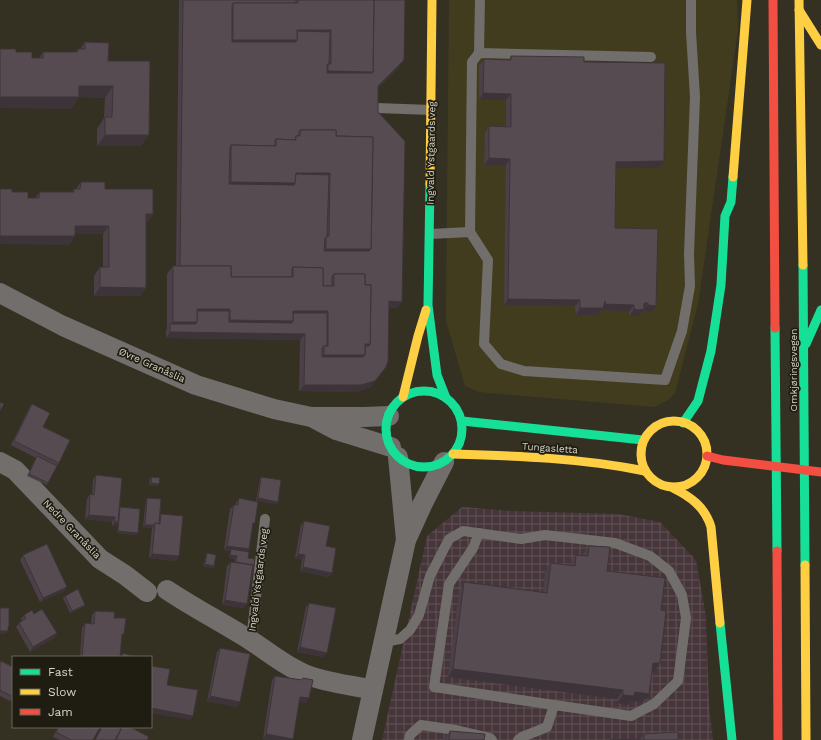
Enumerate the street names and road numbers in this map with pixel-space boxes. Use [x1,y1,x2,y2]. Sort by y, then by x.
street label: Ingvald Ystgaards veg [425,101,437,205]
street label: Omkjøringsvegen [788,329,799,411]
street label: Øvre Granåslia [117,346,187,385]
street label: Tungasletta [522,441,579,455]
street label: Nedre Granåslia [41,497,103,561]
street label: Ingvald Ystgaards veg [246,527,270,632]

